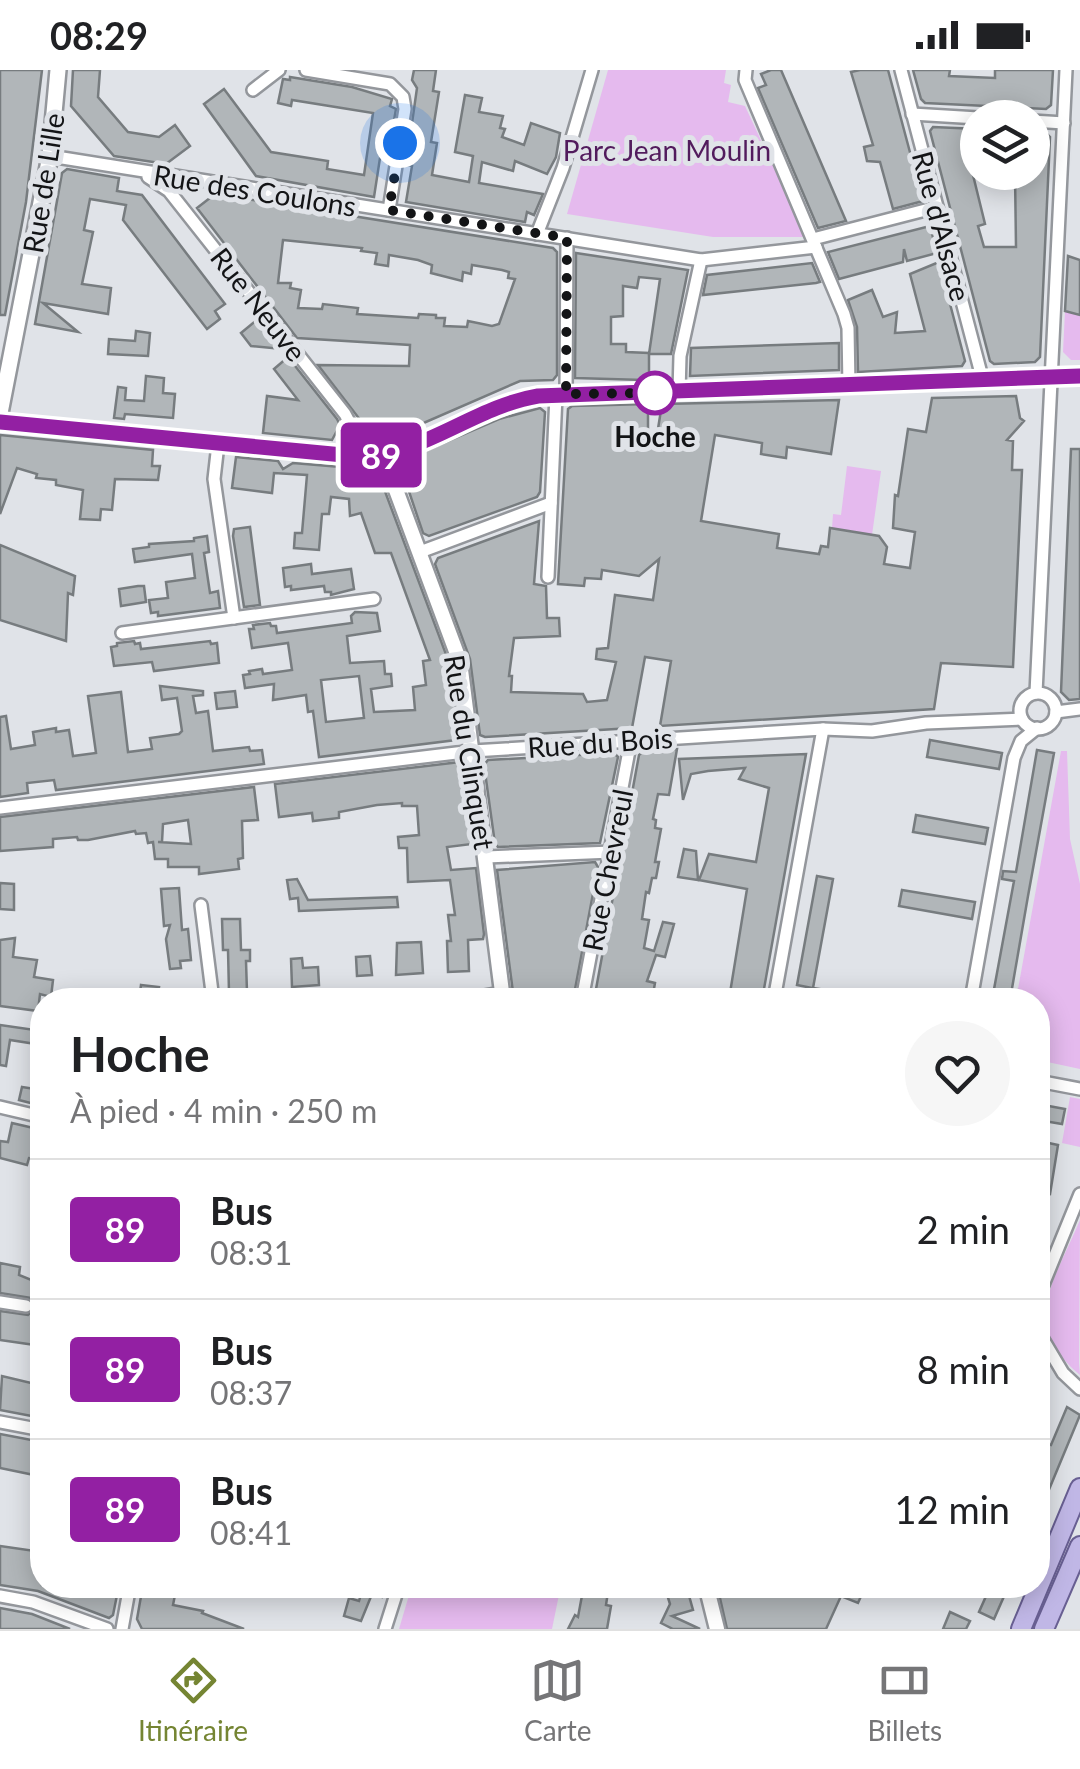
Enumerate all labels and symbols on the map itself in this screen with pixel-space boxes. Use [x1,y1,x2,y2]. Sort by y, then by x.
street label: Rue de Lille [15,111,71,255]
your location [375,118,425,168]
park label: Parc Jean Moulin [563,133,771,167]
street label: Rue d'Alsace [906,147,978,305]
street label: Rue des Coulons [151,157,359,223]
street label: Rue Neuve [204,240,314,368]
marker: Hoche [634,372,676,414]
place label: Hoche [614,419,696,453]
line badge: 89 [336,422,426,488]
street label: Rue du Clinquet [438,652,502,852]
street label: Rue du Bois [526,720,674,764]
street label: Rue Chevreul [575,786,639,954]

